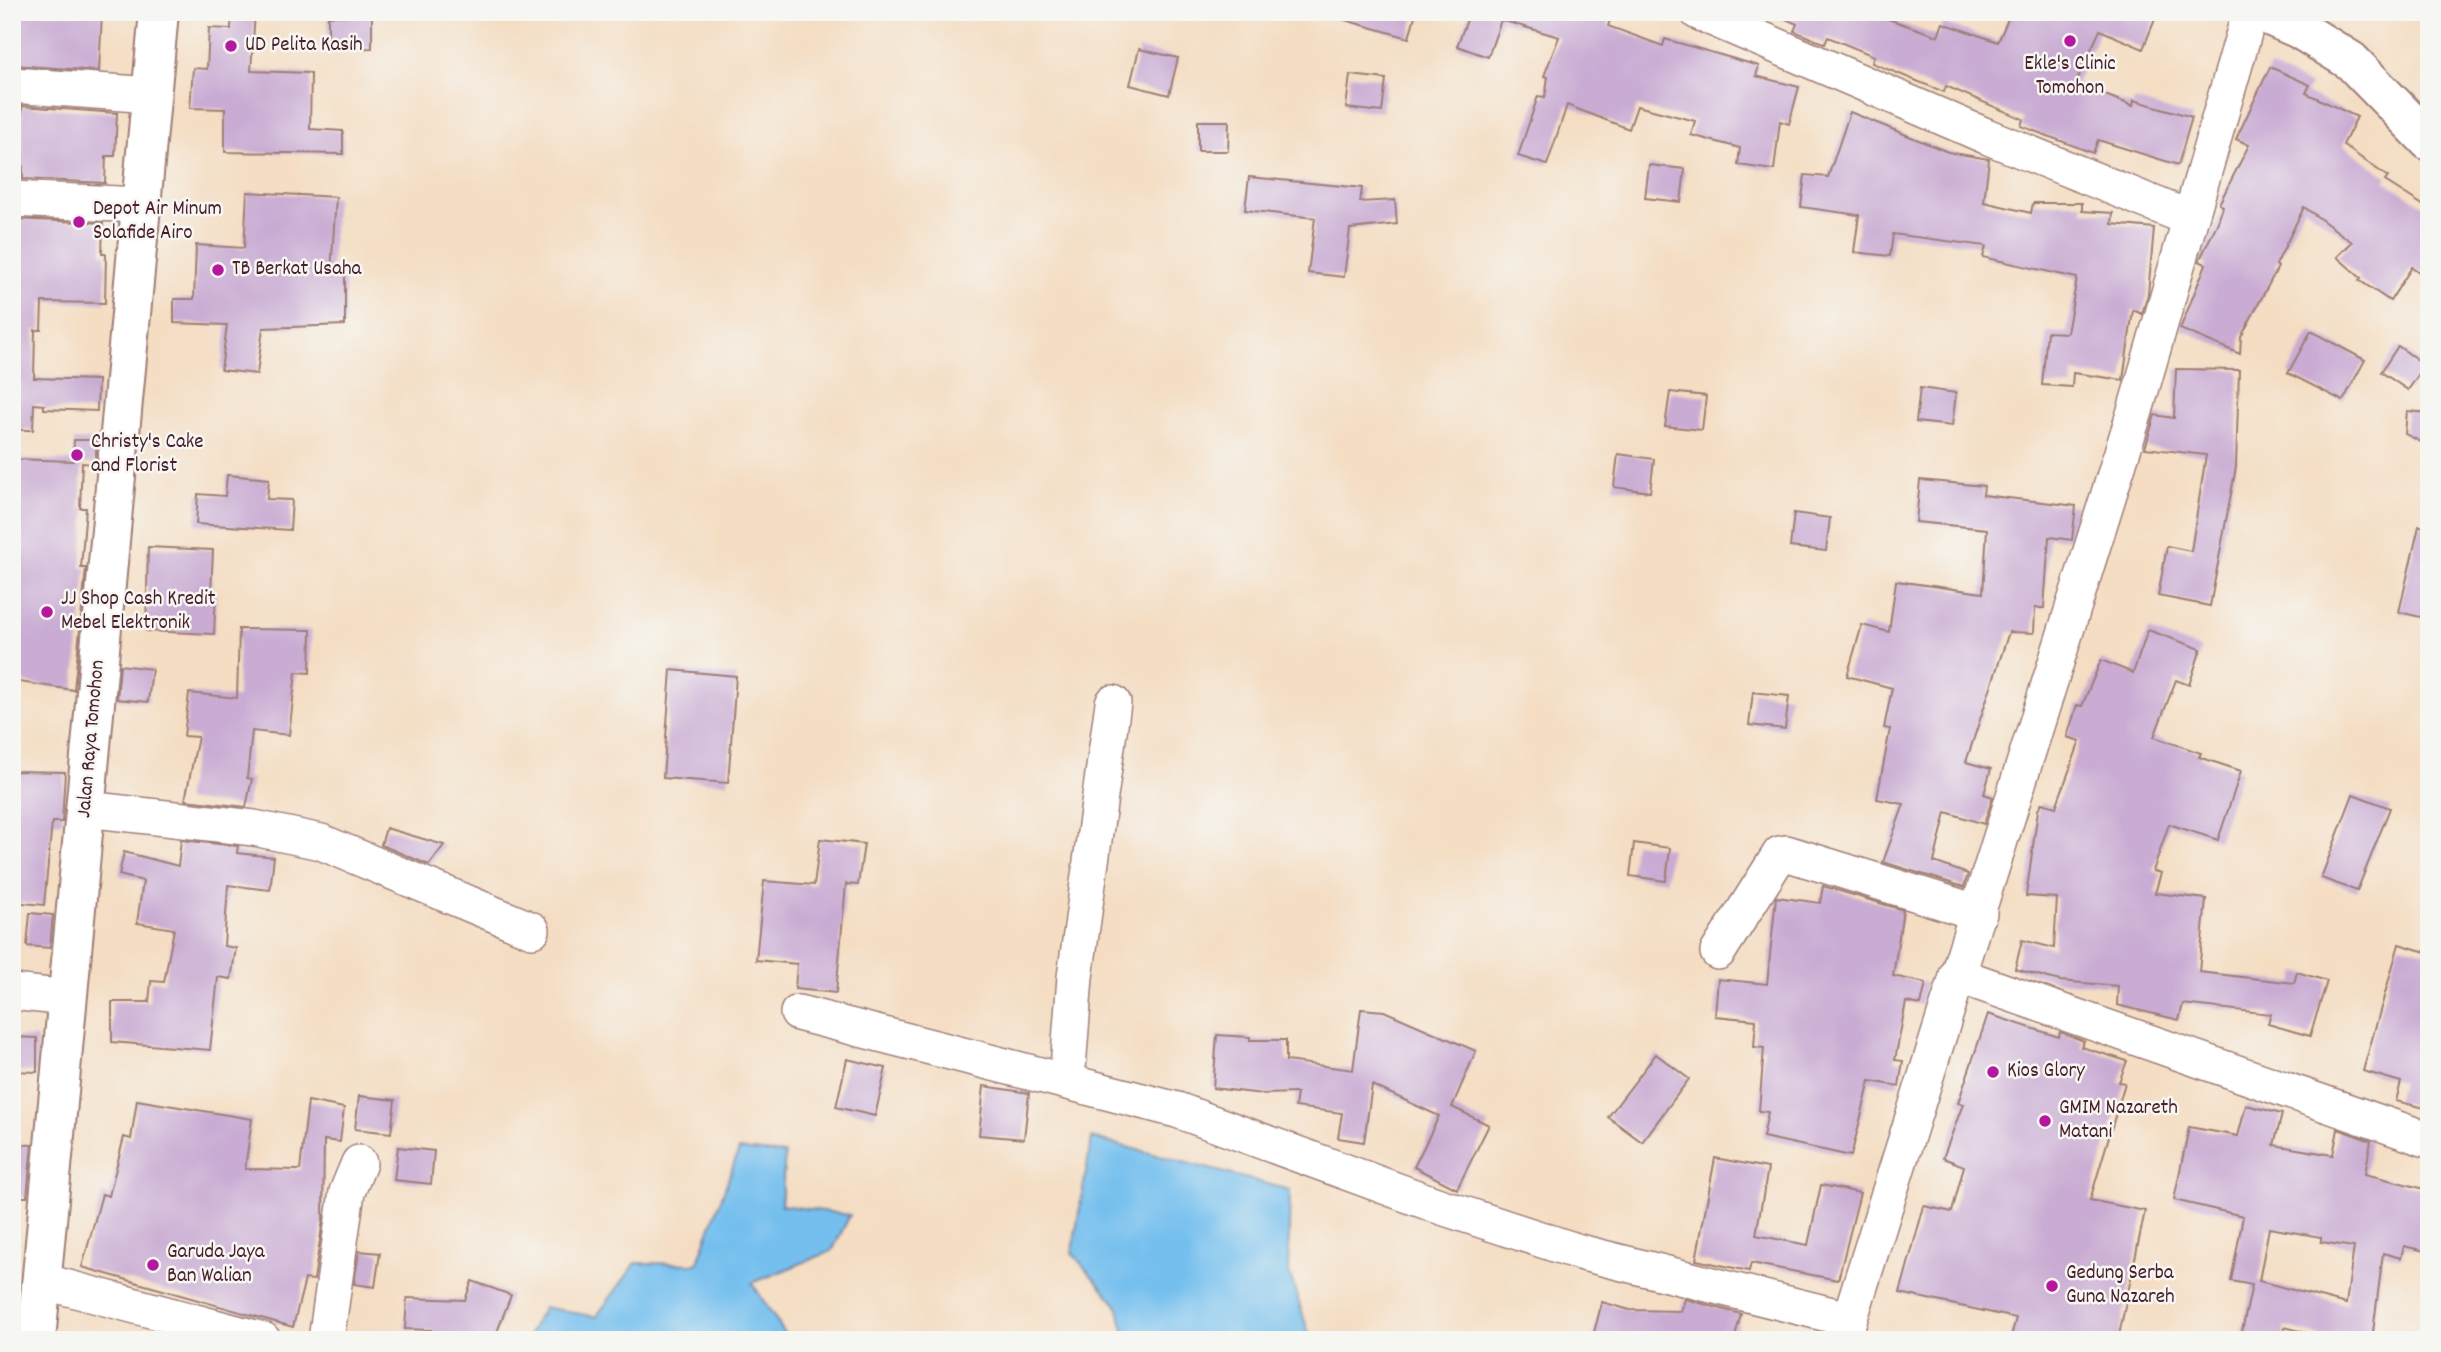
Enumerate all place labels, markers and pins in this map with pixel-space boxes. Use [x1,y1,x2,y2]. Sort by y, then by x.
place label: UD Pelita Kasih [245,31,363,61]
marker: Ekle's Clinic Tomohon [2062,33,2078,49]
marker: UD Pelita Kasih [223,38,239,54]
place label: Ekle's Clinic Tomohon [2024,50,2116,104]
place label: Depot Air Minum Solafide Airo [93,195,222,249]
marker: Depot Air Minum Solafide Airo [71,214,87,230]
place label: TB Berkat Usaha [232,255,363,285]
marker: TB Berkat Usaha [210,262,226,278]
place label: Christy's Cake and Florist [91,428,204,482]
marker: Christy's Cake and Florist [69,447,85,463]
place label: JJ Shop Cash Kredit Mebel Elektronik [61,585,216,639]
marker: JJ Shop Cash Kredit Mebel Elektronik [39,604,55,620]
place label: Kios Glory [2007,1057,2085,1087]
marker: Kios Glory [1985,1064,2001,1080]
place label: GMIM Nazareth Matani [2059,1094,2178,1148]
marker: GMIM Nazareth Matani [2037,1113,2053,1129]
place label: Garuda Jaya Ban Walian [167,1238,266,1292]
marker: Garuda Jaya Ban Walian [145,1257,161,1273]
place label: Gedung Serba Guna Nazareh [2066,1259,2175,1313]
marker: Gedung Serba Guna Nazareh [2044,1278,2060,1294]

